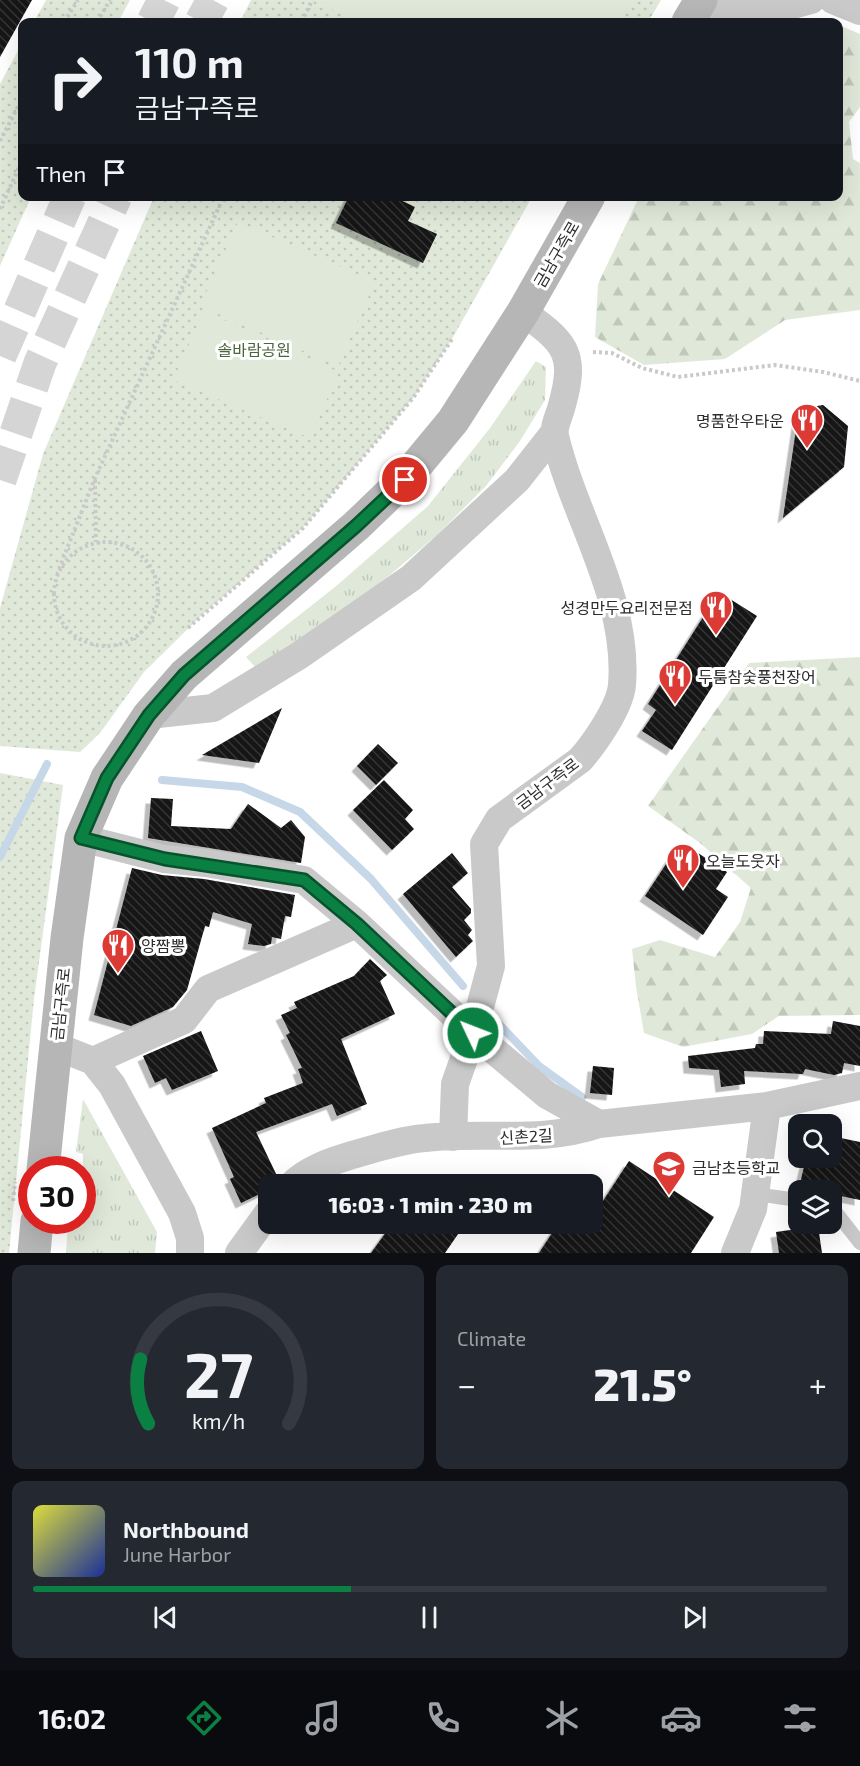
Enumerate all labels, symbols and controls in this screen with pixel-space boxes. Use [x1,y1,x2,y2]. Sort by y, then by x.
text: 110 m [135,36,244,86]
icon: right [36,42,114,120]
text: 금남구즉로 [135,91,259,123]
icon: arrive [98,156,131,189]
text: Then [36,160,86,186]
street label: 금남구즉로 [529,217,583,291]
park label: 솔바람공원 [217,340,291,359]
restaurant icon: 명품한우타운 [789,402,825,449]
place label: 명품한우타운 [696,411,784,430]
pin [379,454,430,505]
icon: arrive [388,463,421,496]
restaurant icon: 성경만두요리전문점 [698,589,734,636]
place label: 성경만두요리전문점 [561,598,693,617]
restaurant icon: 두툼참숯풍천장어 [657,658,693,705]
place label: 두툼참숯풍천장어 [698,667,816,686]
street label: 금남구즉로 [512,753,582,813]
restaurant icon: 오늘도웃자 [665,842,701,889]
place label: 오늘도웃자 [706,851,780,870]
restaurant icon: 양짬뽕 [100,927,136,974]
place label: 양짬뽕 [141,936,185,955]
street label: 금남구즉로 [47,966,73,1042]
position arrow [441,1001,505,1065]
map controls [788,1114,842,1234]
button: search [788,1114,842,1168]
street label: 신촌2길 [499,1125,553,1147]
school or university icon: 금남초등학교 [651,1149,687,1196]
speed limit sign: 30 [18,1156,96,1234]
place label: 금남초등학교 [692,1158,780,1177]
button: layers [788,1180,842,1234]
text: 16:03 · 1 min · 230 m [329,1191,532,1217]
text: Climate [457,1326,526,1350]
text: 27 [183,1336,253,1411]
text: 21.5° [593,1356,692,1410]
text: − [457,1364,476,1404]
text: + [809,1364,827,1404]
text: km/h [191,1408,245,1433]
text: Northbound [123,1516,249,1542]
text: June Harbor [123,1542,231,1566]
icon: previous [149,1601,182,1634]
icon: pause [413,1601,446,1634]
icon: next [678,1601,711,1634]
icon: directions [183,1697,225,1739]
icon: music [302,1697,344,1739]
icon: phone [422,1697,464,1739]
icon: climate [541,1697,583,1739]
icon: car [660,1697,702,1739]
icon: filters [779,1697,821,1739]
text: 16:02 [39,1702,106,1734]

